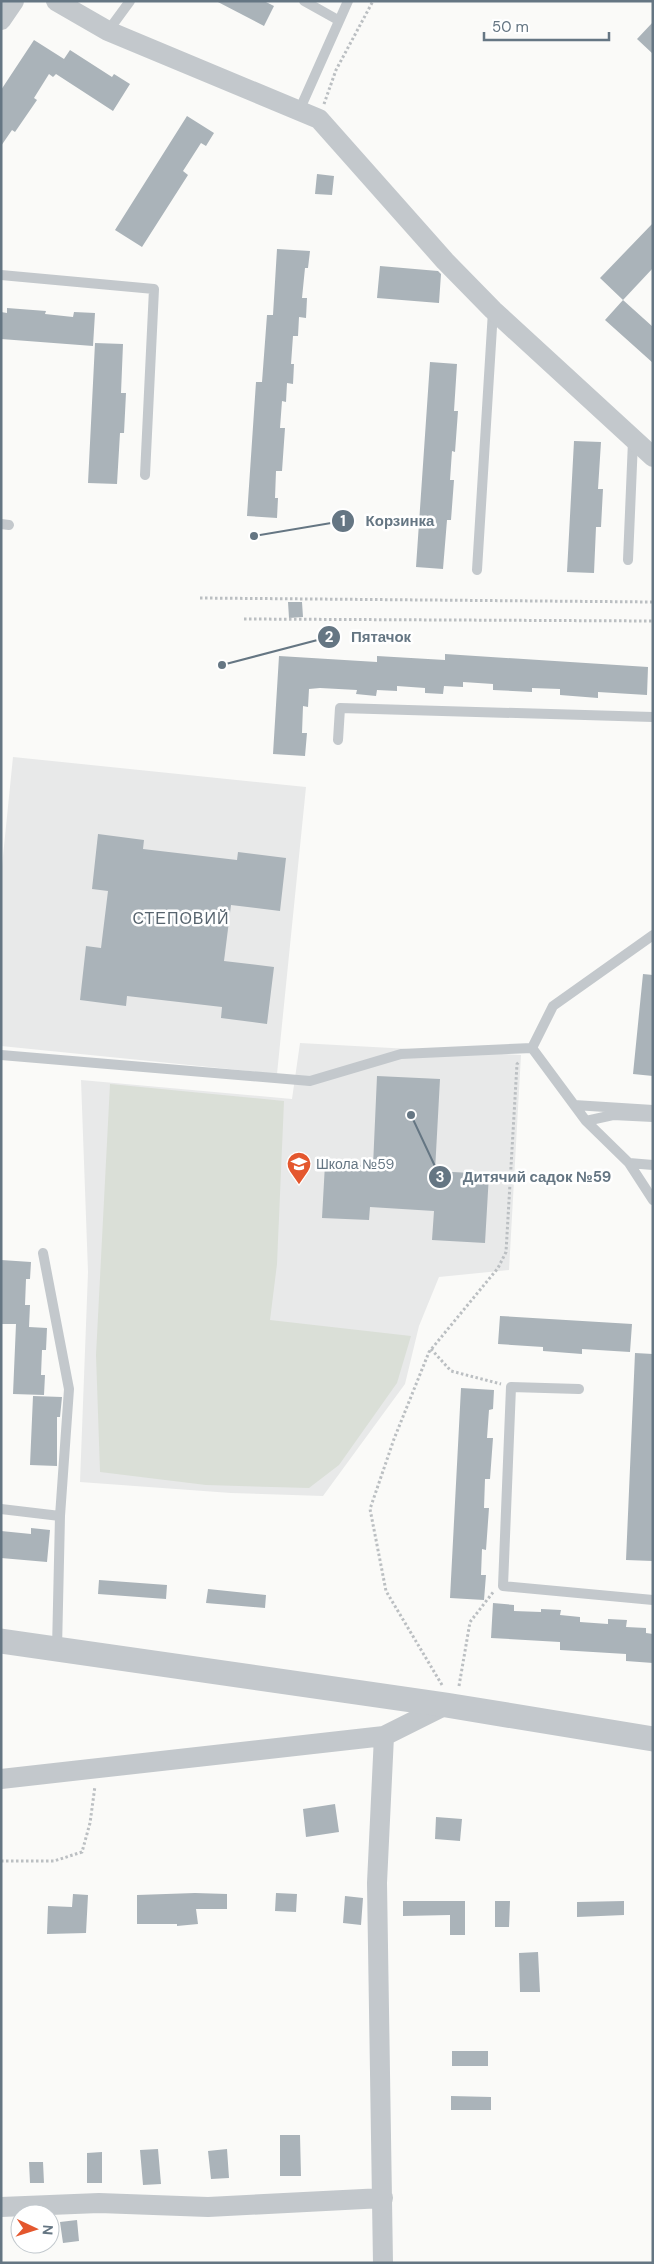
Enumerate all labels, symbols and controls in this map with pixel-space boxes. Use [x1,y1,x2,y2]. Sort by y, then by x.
scale bar [484,10,609,42]
text: 50 m [492,17,529,37]
callout: Корзинка [331,506,445,536]
text: 1 [340,511,346,531]
text: Корзинка [366,511,435,531]
callout: Пятачок [316,622,422,652]
text: 2 [325,627,334,647]
text: Пятачок [351,627,412,647]
district label: СТЕПОВИЙ [132,908,230,929]
school or university icon: Школа №59 [286,1151,312,1185]
place label: Школа №59 [316,1155,394,1173]
callout: Дитячий садок №59 [428,1162,621,1192]
text: 3 [435,1167,445,1187]
text: Дитячий садок №59 [463,1167,611,1187]
north arrow [10,2204,60,2254]
text: N [39,2224,57,2236]

